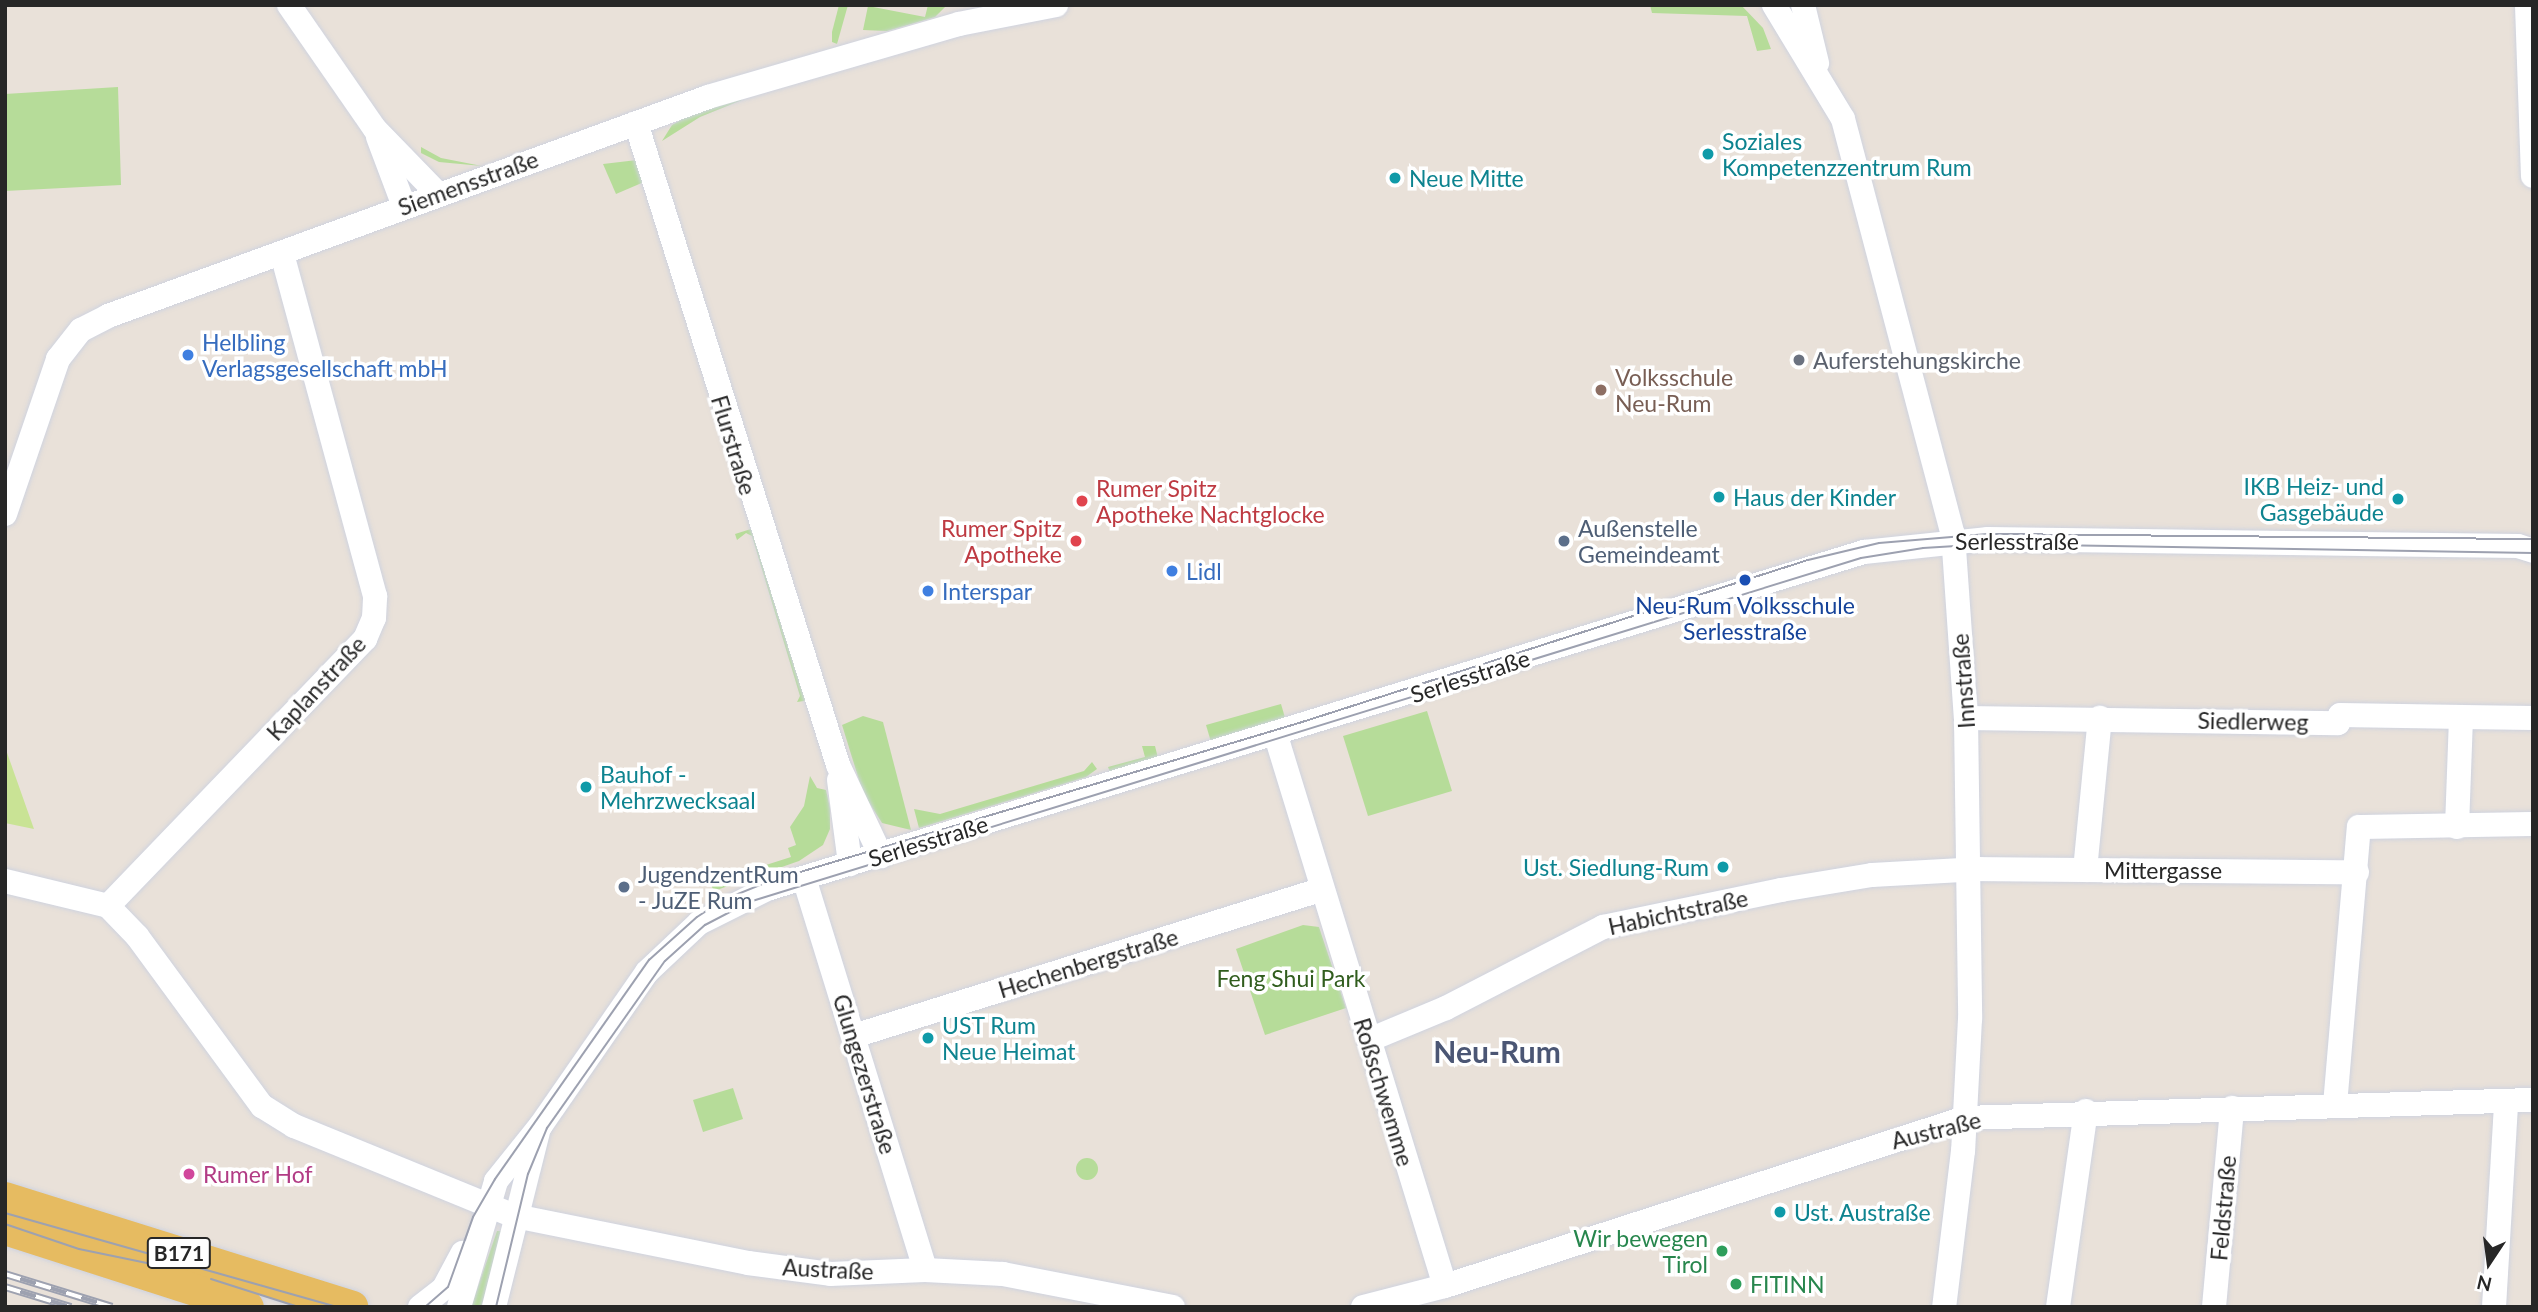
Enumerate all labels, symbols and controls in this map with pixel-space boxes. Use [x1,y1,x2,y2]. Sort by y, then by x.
place label: Soziales Kompetenzzentrum Rum [1722,127,1972,181]
street label: Siemensstraße [394,145,542,221]
marker: Soziales Kompetenzzentrum Rum [1700,146,1716,162]
place label: Neue Mitte [1409,164,1524,192]
marker: Neue Mitte [1387,170,1403,186]
place label: Helbling Verlagsgesellschaft mbH [202,328,448,382]
place label: Auferstehungskirche [1813,346,2021,374]
marker: Helbling Verlagsgesellschaft mbH [180,347,196,363]
marker: Auferstehungskirche [1791,352,1807,368]
place label: Volksschule Neu-Rum [1615,363,1733,417]
marker: Volksschule Neu-Rum [1593,382,1609,398]
street label: Flurstraße [706,392,762,498]
place label: IKB Heiz- und Gasgebäude [2244,472,2384,526]
place label: Rumer Spitz Apotheke Nachtglocke [1096,474,1325,528]
place label: Haus der Kinder [1733,483,1897,511]
marker: Haus der Kinder [1711,489,1727,505]
marker: IKB Heiz- und Gasgebäude [2390,491,2406,507]
marker: Rumer Spitz Apotheke Nachtglocke [1074,493,1090,509]
place label: Rumer Spitz Apotheke [941,514,1062,568]
place label: Außenstelle Gemeindeamt [1578,514,1720,568]
street label: Serlesstraße [1955,527,2079,555]
marker: Rumer Spitz Apotheke [1068,533,1084,549]
marker: Außenstelle Gemeindeamt [1556,533,1572,549]
place label: Lidl [1186,557,1222,585]
marker: Lidl [1164,563,1180,579]
marker: Neu-Rum Volksschule Serlesstraße [1737,572,1753,588]
place label: Interspar [942,577,1032,605]
marker: Interspar [920,583,936,599]
place label: Neu-Rum Volksschule Serlesstraße [1635,591,1855,645]
street label: Kaplanstraße [261,630,371,746]
street label: Innstraße [1946,633,1980,729]
street label: Serlesstraße [1407,644,1533,708]
street label: Siedlerweg [2197,706,2309,736]
place label: Bauhof - Mehrzwecksaal [600,760,756,814]
marker: Bauhof - Mehrzwecksaal [578,779,594,795]
street label: Serlesstraße [865,810,991,872]
place label: Ust. Siedlung-Rum [1523,853,1709,881]
street label: Mittergasse [2104,856,2222,884]
marker: Ust. Siedlung-Rum [1715,859,1731,875]
place label: JugendzentRum - JuZE Rum [638,860,799,914]
marker: JugendzentRum - JuZE Rum [616,879,632,895]
street label: Habichtstraße [1606,884,1750,940]
street label: Hechenbergstraße [995,923,1181,1003]
park label: Feng Shui Park [1216,964,1366,992]
street label: Glungezerstraße [828,991,902,1157]
place label: UST Rum Neue Heimat [942,1011,1076,1065]
street label: Roßschwemme [1348,1014,1420,1170]
marker: UST Rum Neue Heimat [920,1030,936,1046]
district label: Neu-Rum [1433,1033,1561,1069]
street label: Austraße [1888,1106,1984,1154]
street label: Feldstraße [2205,1154,2241,1262]
place label: Rumer Hof [203,1160,313,1188]
marker: Rumer Hof [181,1166,197,1182]
place label: Ust. Austraße [1794,1198,1931,1226]
marker: Ust. Austraße [1772,1204,1788,1220]
place label: Wir bewegen Tirol [1573,1224,1708,1278]
north arrow [2454,1228,2524,1298]
road number: B171 [146,1236,212,1270]
marker: Wir bewegen Tirol [1714,1243,1730,1259]
street label: Austraße [782,1253,874,1285]
place label: FITINN [1750,1270,1825,1298]
text: N [2474,1271,2494,1297]
marker: FITINN [1728,1276,1744,1292]

